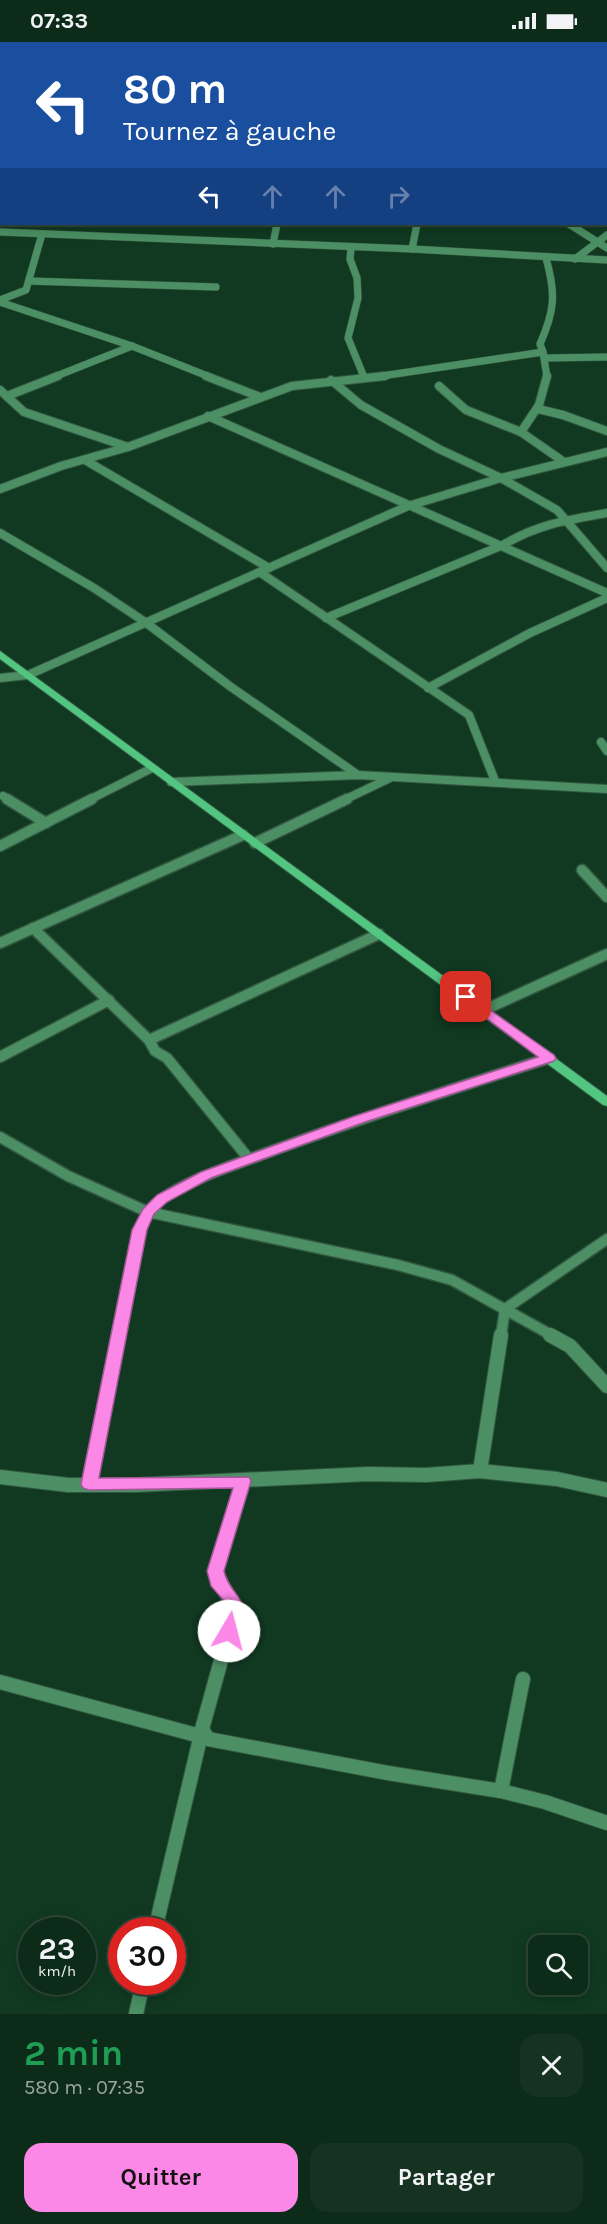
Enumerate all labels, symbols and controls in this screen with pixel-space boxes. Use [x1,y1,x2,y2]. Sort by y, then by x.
text: 07:33 [30,8,88,34]
text: 80 m [123,64,227,114]
icon: left [24,66,102,144]
text: Tournez à gauche [123,115,336,147]
icon: left [193,180,226,213]
icon: ahead [256,180,289,213]
icon: ahead [319,180,352,213]
icon: right [382,180,415,213]
pin [440,971,491,1022]
icon: arrive [449,980,482,1013]
position arrow [197,1599,261,1663]
speed limit sign: 30 [108,1917,186,1995]
text: 23 [39,1931,75,1967]
map controls [528,1935,588,1995]
button: search [528,1935,588,1995]
text: km/h [38,1962,76,1980]
text: 2 min [24,2032,123,2074]
button: close [520,2034,583,2097]
text: 580 m · 07:35 [24,2076,145,2099]
button: Quitter [24,2143,298,2212]
button: Partager [310,2143,583,2212]

